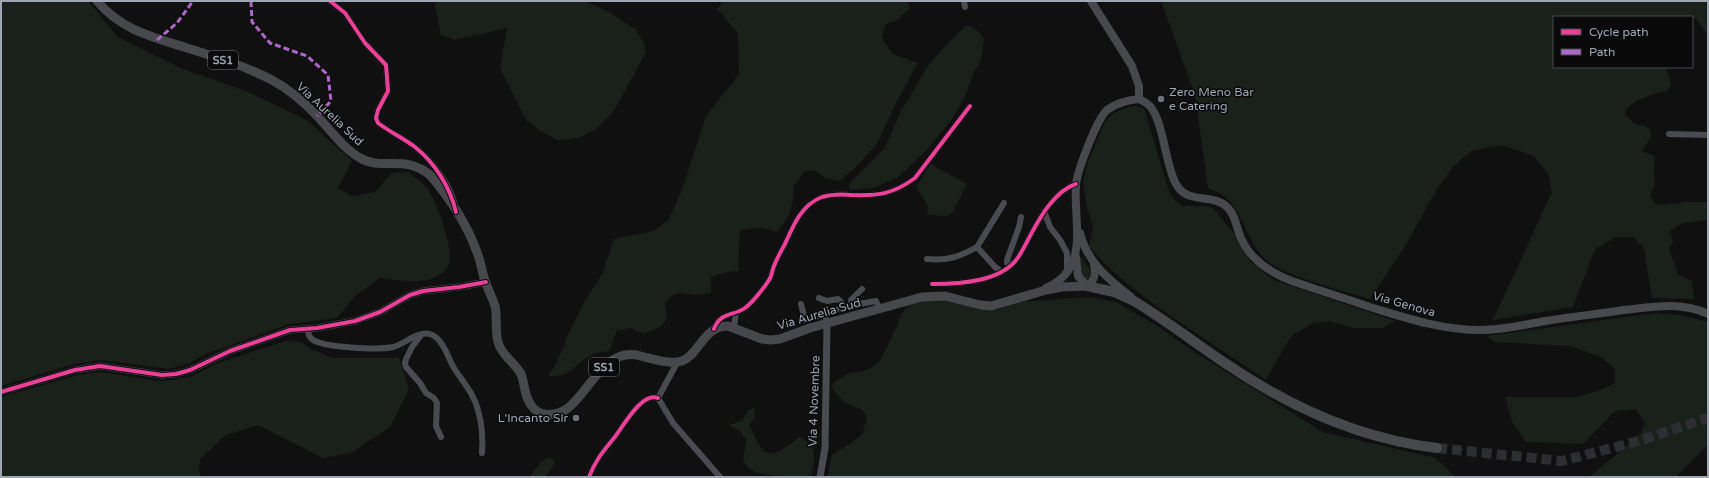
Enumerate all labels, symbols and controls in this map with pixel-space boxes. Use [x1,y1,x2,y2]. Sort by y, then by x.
legend [1553,16,1693,68]
text: Cycle path [1589,25,1648,39]
text: Path [1589,45,1615,59]
road number: SS1 [208,51,238,69]
street label: Via Aurelia Sud [294,79,366,149]
place label: Zero Meno Bar e Catering [1169,85,1254,113]
marker: Zero Meno Bar e Catering [1156,94,1166,104]
street label: Via Genova [1371,288,1437,320]
street label: Via Aurelia Sud [776,295,862,333]
street label: Via 4 Novembre [805,355,823,447]
road number: SS1 [589,358,619,376]
place label: L'Incanto Slr [498,411,568,425]
marker: L'Incanto Slr [571,413,581,423]

